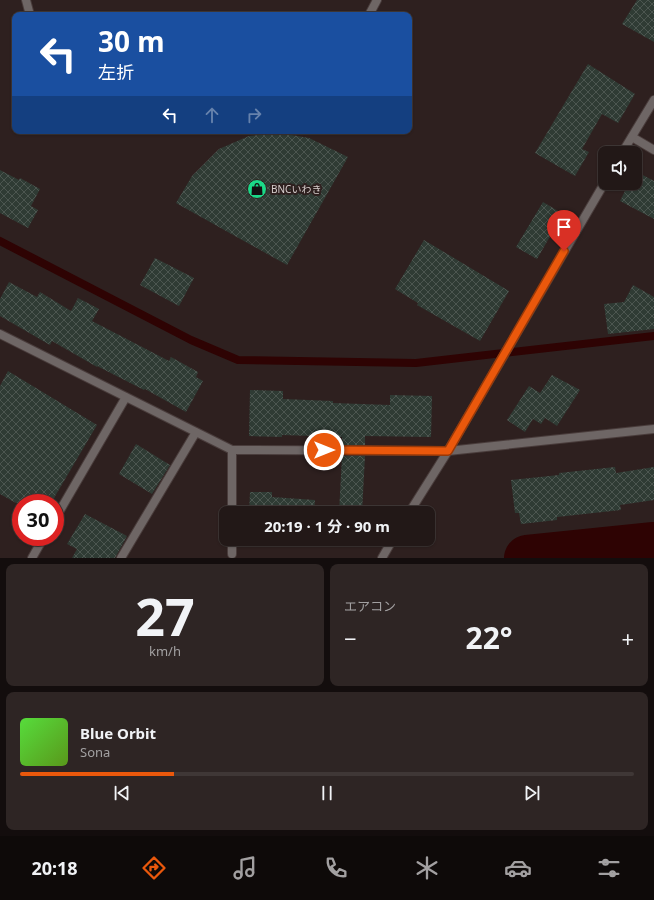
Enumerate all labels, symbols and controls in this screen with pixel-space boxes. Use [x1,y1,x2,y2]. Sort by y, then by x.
text: 30 m [98,22,165,60]
icon: left [32,28,84,80]
text: 左折 [98,60,134,84]
icon: left [159,104,181,126]
icon: ahead [201,104,223,126]
icon: right [243,104,265,126]
map controls [598,146,642,190]
button: sound [598,146,642,190]
shop icon: BNCいわき [246,178,268,200]
place label: BNCいわき [271,182,321,196]
pin [547,210,581,251]
icon: arrive [553,216,575,238]
position arrow [303,429,345,471]
speed limit sign: 30 [12,494,64,546]
text: 20:19 · 1 分 · 90 m [264,516,390,536]
text: 27 [135,580,195,651]
text: エアコン [344,597,396,615]
text: 22° [465,617,513,658]
text: − [344,623,357,653]
text: + [621,623,634,653]
text: km/h [149,642,181,660]
text: Blue Orbit [80,723,156,743]
text: Sona [80,743,110,761]
icon: previous [111,782,133,804]
icon: pause [316,782,338,804]
icon: next [521,782,543,804]
icon: directions [140,854,168,882]
icon: music [231,854,259,882]
icon: phone [322,854,350,882]
icon: climate [413,854,441,882]
icon: car [504,854,532,882]
icon: filters [595,854,623,882]
text: 20:18 [31,856,78,880]

